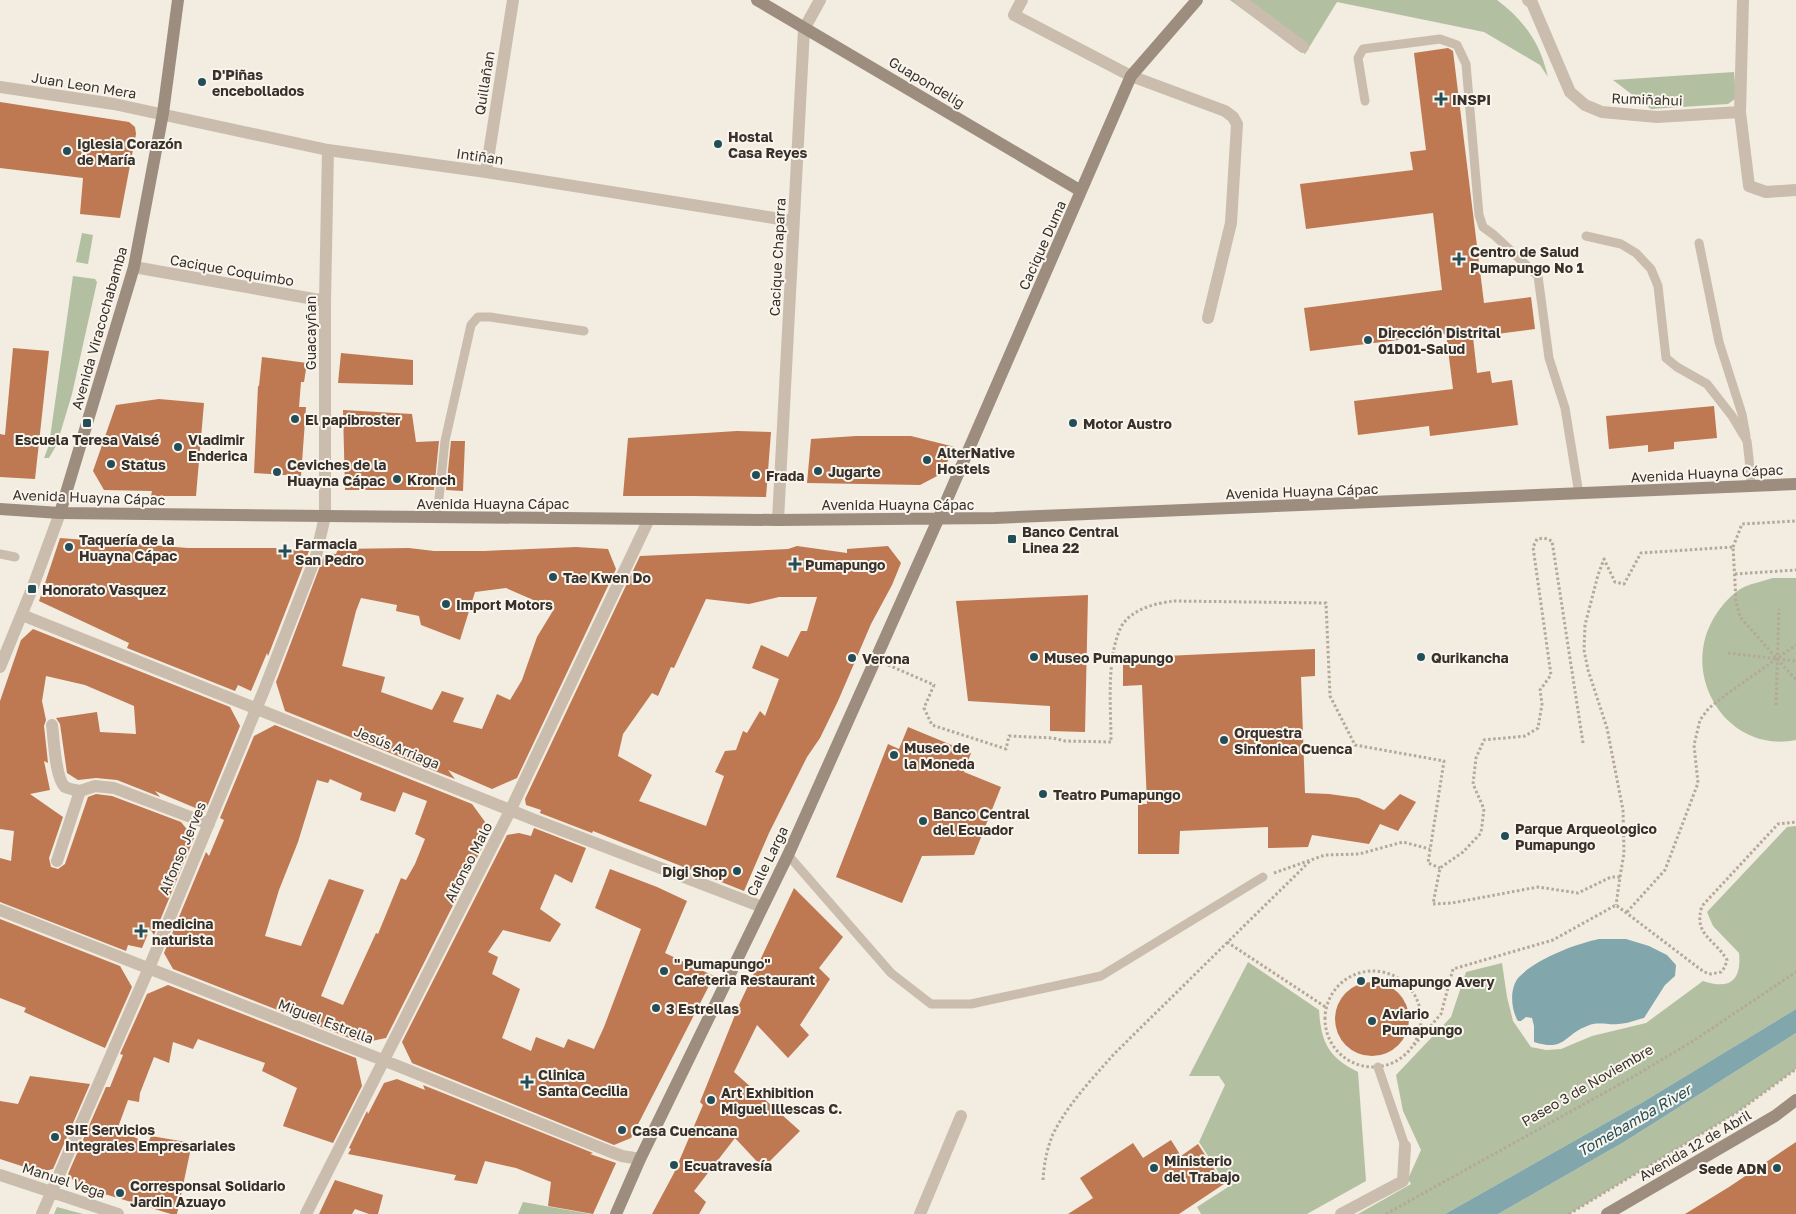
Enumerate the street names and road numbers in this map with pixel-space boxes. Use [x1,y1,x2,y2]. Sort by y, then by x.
street label: Quillañan [471,50,497,116]
street label: Guapondelig [886,53,968,111]
street label: Juan Leon Mera [30,68,138,102]
street label: Rumiñahui [1611,89,1683,109]
street label: Intiñan [455,144,505,168]
street label: Cacique Chaparra [765,197,789,317]
street label: Cacique Duma [1015,198,1069,292]
street label: Avenida Viracochabamba [68,245,130,411]
street label: Cacique Coquimbo [169,251,295,289]
street label: Guacayñan [302,296,319,370]
street label: Avenida Huayna Cápac [1630,460,1784,485]
street label: Avenida Huayna Cápac [1225,480,1379,502]
street label: Avenida Huayna Cápac [12,486,166,508]
street label: Avenida Huayna Cápac [417,495,570,512]
street label: Avenida Huayna Cápac [822,496,975,513]
street label: Jesús Arriaga [352,722,442,772]
street label: Alfonso Jerves [155,799,209,897]
street label: Alfonso Malo [441,819,495,905]
street label: Calle Larga [743,823,791,899]
street label: Miguel Estrella [276,995,376,1047]
street label: Paseo 3 de Noviembre [1518,1040,1656,1130]
street label: Avenida 12 de Abril [1636,1106,1754,1184]
street label: Manuel Vega [20,1159,108,1201]

